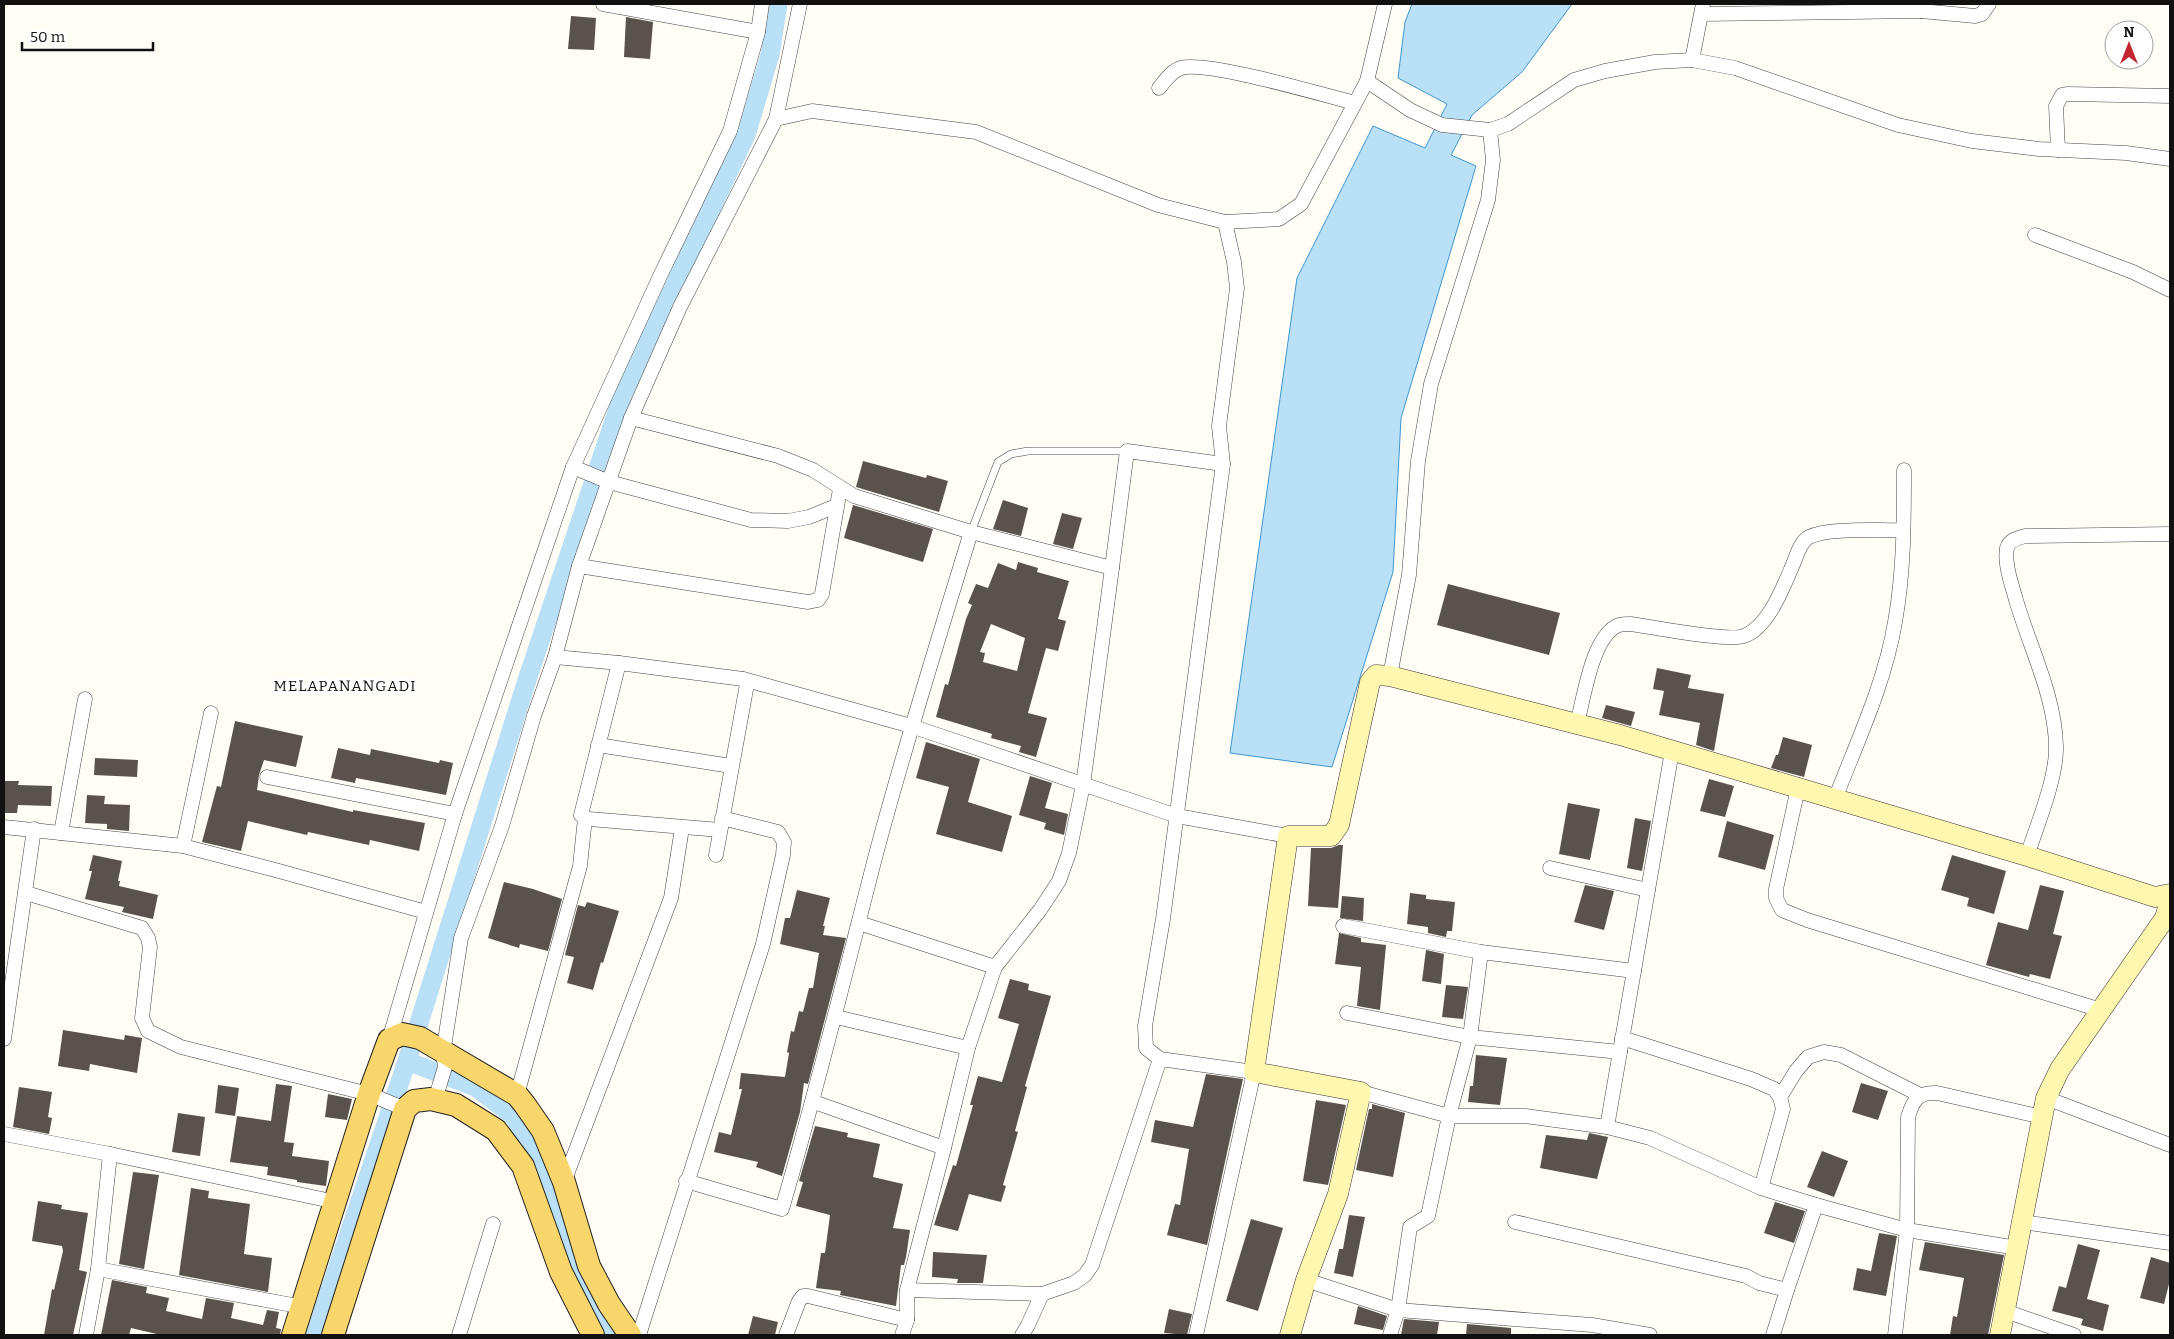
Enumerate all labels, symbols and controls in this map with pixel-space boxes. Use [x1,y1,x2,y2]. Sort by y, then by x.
scale bar [22,20,154,52]
north arrow [2104,20,2154,70]
text: N [2124,24,2135,41]
text: 50 m [30,28,66,46]
district label: MELAPANANGADI [274,677,416,695]

